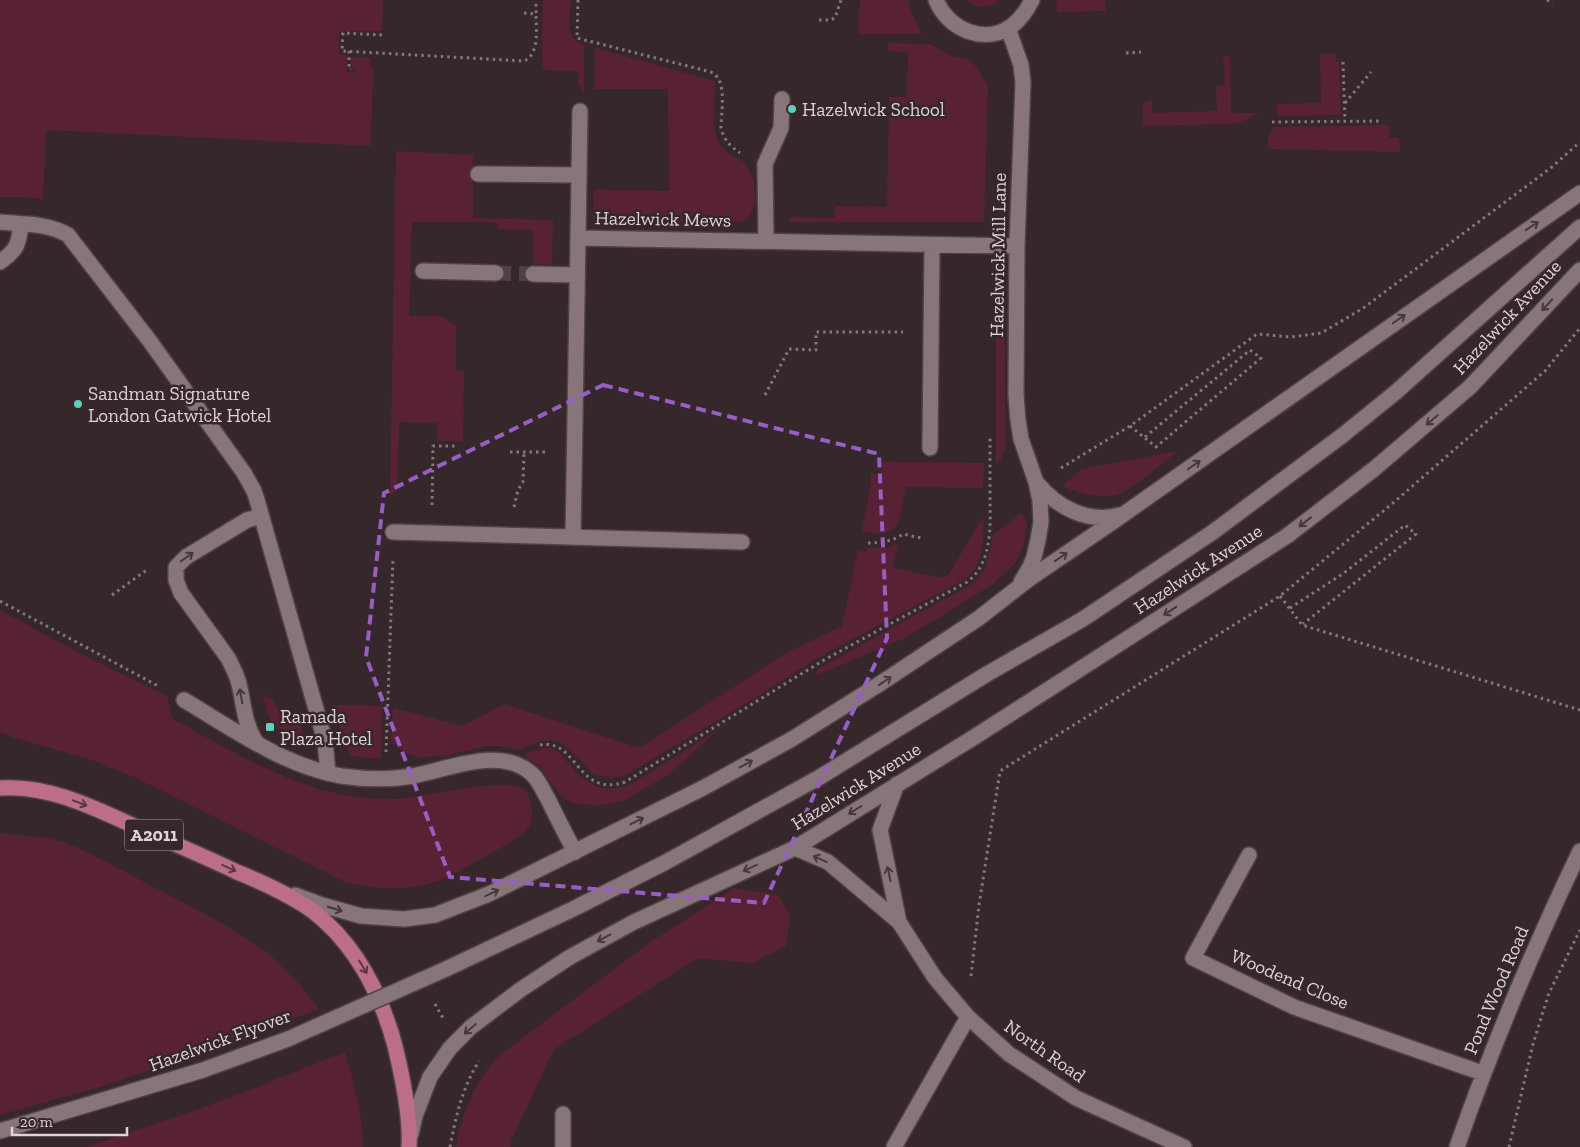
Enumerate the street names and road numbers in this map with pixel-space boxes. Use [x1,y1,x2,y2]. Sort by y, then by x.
street label: Hazelwick Mill Lane [985,172,1011,338]
street label: Hazelwick Mews [595,206,731,232]
street label: Hazelwick Avenue [1448,255,1566,379]
street label: Hazelwick Avenue [1130,519,1267,619]
street label: Hazelwick Avenue [787,737,925,835]
road number: A2011 [125,820,183,850]
street label: Pond Wood Road [1459,922,1534,1058]
street label: Woodend Close [1228,944,1352,1014]
street label: Hazelwick Flyover [146,1004,294,1076]
street label: North Road [1000,1015,1091,1088]

